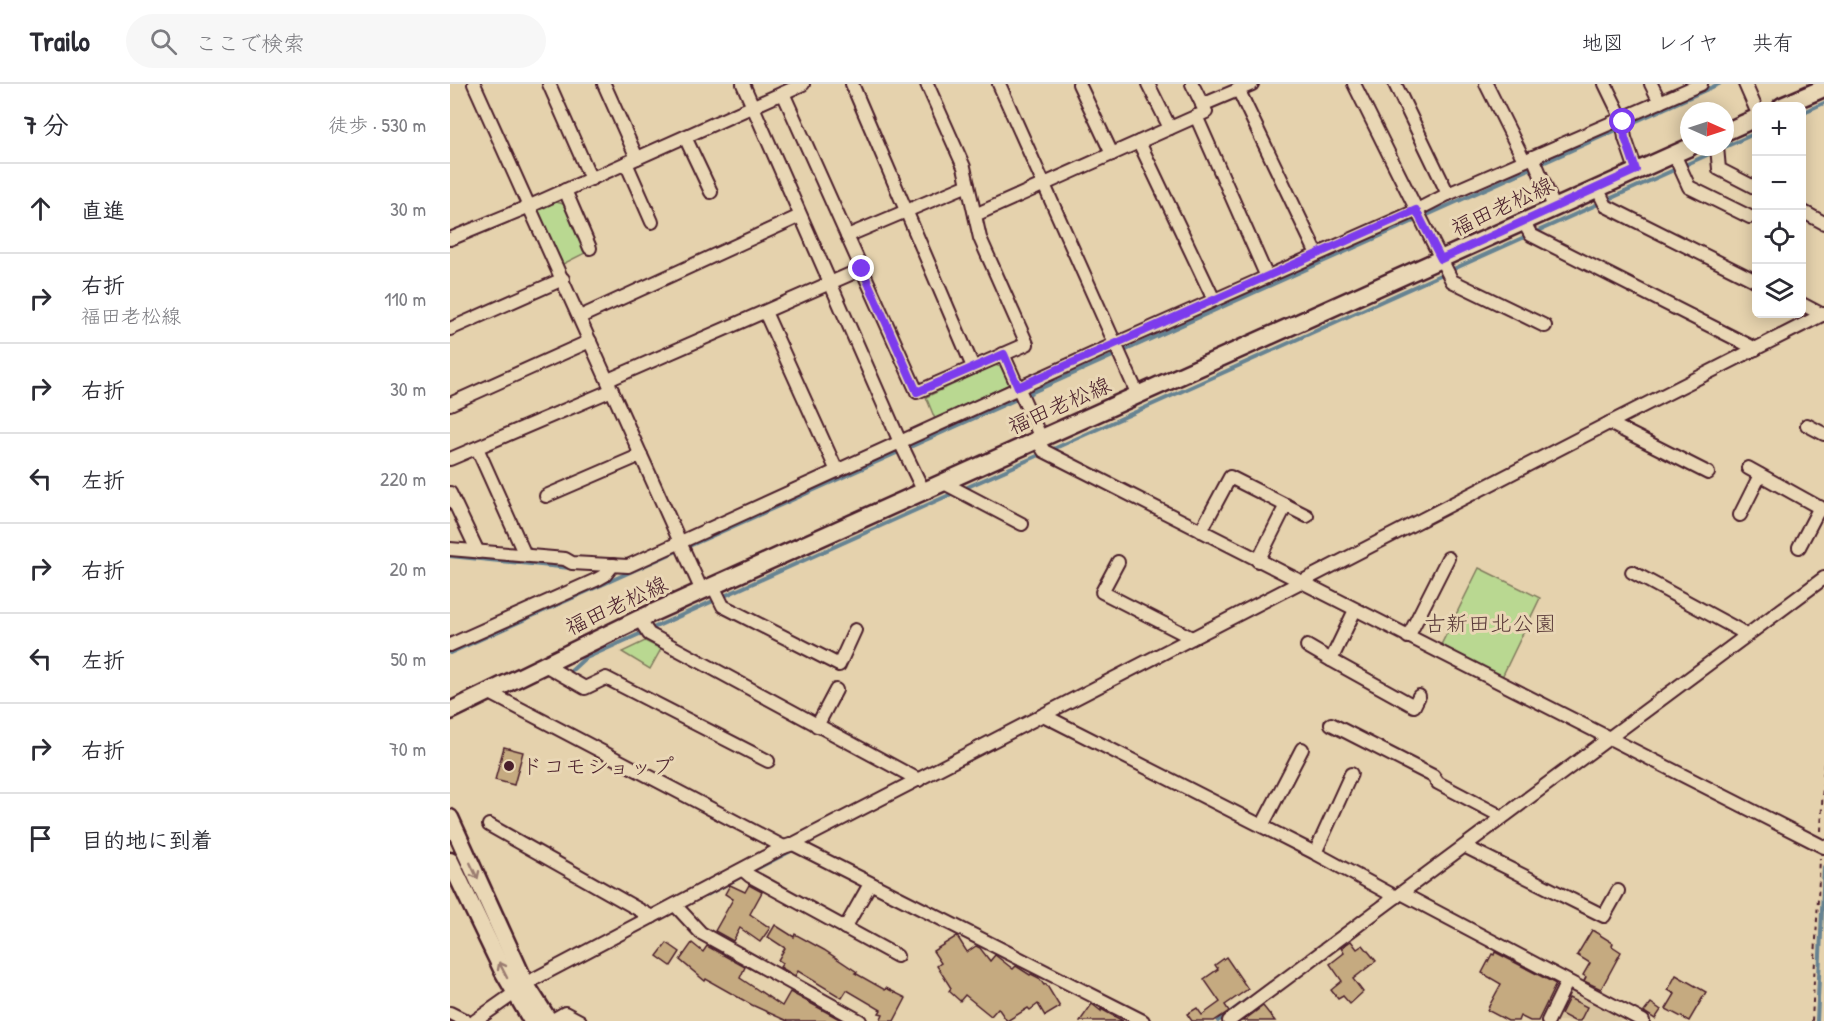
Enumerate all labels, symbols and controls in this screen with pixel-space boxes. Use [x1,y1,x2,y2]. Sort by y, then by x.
search box [126,14,546,68]
text: Trailo [30,22,90,60]
icon: search [147,25,180,58]
text: ここで検索 [195,28,305,58]
text: 地図 [1582,28,1624,57]
text: レイヤ [1657,28,1719,57]
text: 共有 [1752,28,1794,57]
north arrow [1680,102,1734,156]
map controls [1752,102,1806,318]
button: + [1752,102,1806,156]
text: 7 分 [24,107,69,142]
route start [1609,108,1635,134]
text: 徒歩 · 530 m [328,111,426,138]
button: − [1752,156,1806,210]
street label: 福田老松線 [1446,169,1558,243]
icon: ahead [24,192,57,225]
text: 直進 [81,195,125,225]
text: 30 m [390,195,426,222]
button: locate [1752,210,1806,264]
route end [848,255,874,281]
button: layers [1752,264,1806,318]
text: 右折 [81,270,125,300]
icon: right [24,282,57,315]
text: 110 m [384,285,426,312]
text: 福田老松線 [81,302,181,329]
street label: 福田老松線 [1003,369,1115,441]
icon: right [24,372,57,405]
text: 右折 [81,375,125,405]
text: 30 m [390,375,426,402]
icon: left [24,462,57,495]
text: 左折 [81,465,125,495]
text: 220 m [380,465,426,492]
icon: right [24,552,57,585]
text: 右折 [81,555,125,585]
text: 20 m [389,555,426,582]
street label: 福田老松線 [560,568,672,642]
park label: 古新田北公園 [1424,608,1556,638]
icon: left [24,642,57,675]
text: 左折 [81,645,125,675]
text: 50 m [390,645,426,672]
icon: right [24,732,57,765]
text: 右折 [81,735,125,765]
text: 70 m [389,735,426,762]
place label: ドコモショップ [521,751,674,781]
marker: ドコモショップ [502,759,516,773]
icon: arrive [24,822,57,855]
text: 目的地に到着 [81,825,213,855]
one-way arrow [469,862,481,880]
one-way arrow [497,962,508,980]

